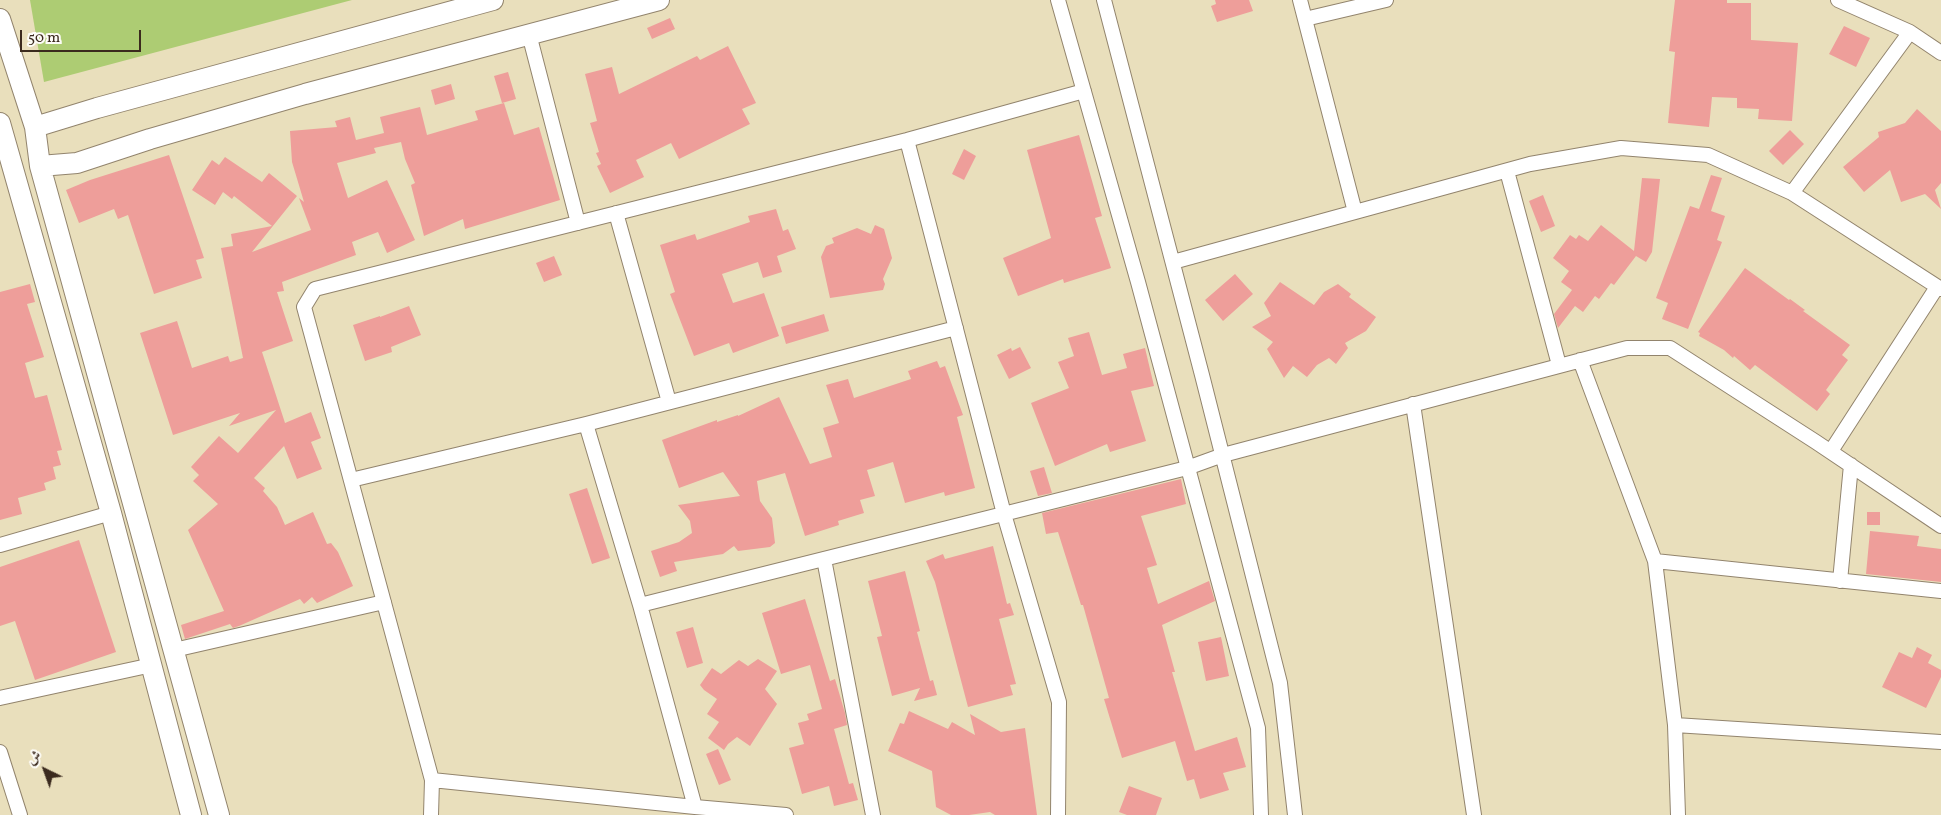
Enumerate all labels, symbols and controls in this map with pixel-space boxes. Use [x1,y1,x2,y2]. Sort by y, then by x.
scale bar [22,20,144,52]
text: 50 m [28,28,60,49]
north arrow [20,745,70,795]
text: ش [23,747,46,770]

